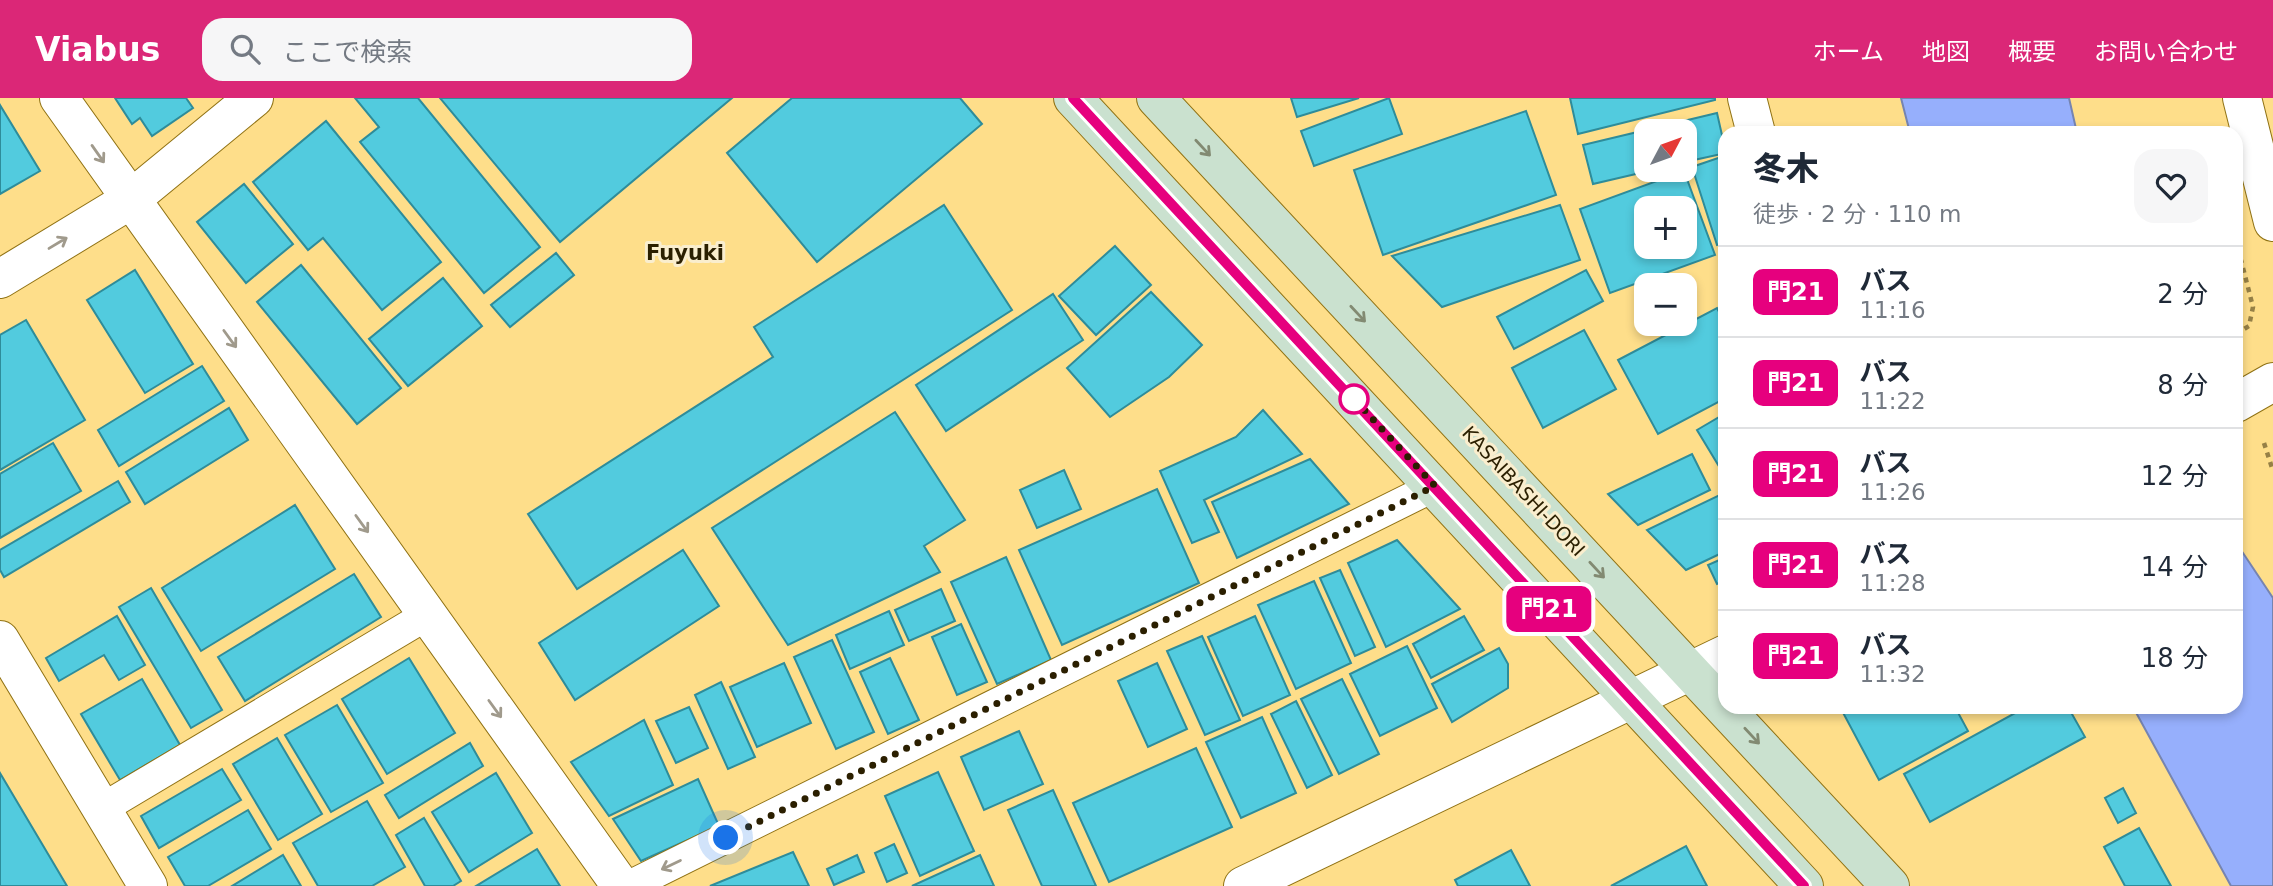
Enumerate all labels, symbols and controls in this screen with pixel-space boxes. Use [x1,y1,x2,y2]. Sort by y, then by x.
search box [202,18,692,81]
text: Viabus [35,30,160,69]
icon: search [226,30,264,68]
text: ここで検索 [282,37,412,67]
text: ホーム [1813,38,1884,66]
text: 地図 [1922,38,1970,66]
text: 概要 [2008,38,2056,66]
text: お問い合わせ [2094,38,2238,66]
north arrow [1634,119,1698,182]
map controls [1634,119,1697,336]
one-way arrow [1194,139,1211,156]
one-way arrow [91,144,105,163]
text: 冬木 [1753,149,1819,188]
button: heart [2134,149,2208,223]
button: + [1634,196,1697,259]
text: 徒歩 · 2 分 · 110 m [1753,201,1961,227]
one-way arrow [48,236,68,250]
district label: Fuyuki [646,241,724,265]
text: バス [1859,266,1911,296]
button: − [1634,273,1697,336]
text: 門21 [1767,278,1824,306]
text: 2 分 [2157,279,2208,309]
text: 11:16 [1859,297,1926,323]
one-way arrow [1350,305,1367,322]
one-way arrow [223,329,237,348]
text: バス [1859,357,1911,387]
text: 門21 [1767,369,1824,397]
text: 8 分 [2157,370,2208,400]
unlabelled marker [1339,384,1369,414]
text: 11:22 [1859,388,1926,414]
street label: KASAIBASHI-DORI [1458,422,1590,560]
text: バス [1859,448,1911,478]
text: 門21 [1767,460,1824,488]
text: 12 分 [2141,461,2208,491]
text: 11:26 [1859,479,1926,505]
one-way arrow [355,514,369,533]
text: バス [1859,539,1911,569]
text: 門21 [1767,551,1824,579]
text: 14 分 [2141,552,2208,582]
one-way arrow [1589,561,1605,579]
text: 11:28 [1859,570,1926,596]
line badge: 門21 [1509,586,1589,632]
text: 門21 [1520,595,1578,623]
text: バス [1859,630,1911,660]
text: 門21 [1767,642,1824,670]
text: 18 分 [2141,643,2208,673]
text: 11:32 [1859,661,1926,687]
one-way arrow [487,699,502,718]
one-way arrow [1744,727,1760,745]
your location [708,820,743,855]
one-way arrow [661,858,682,872]

